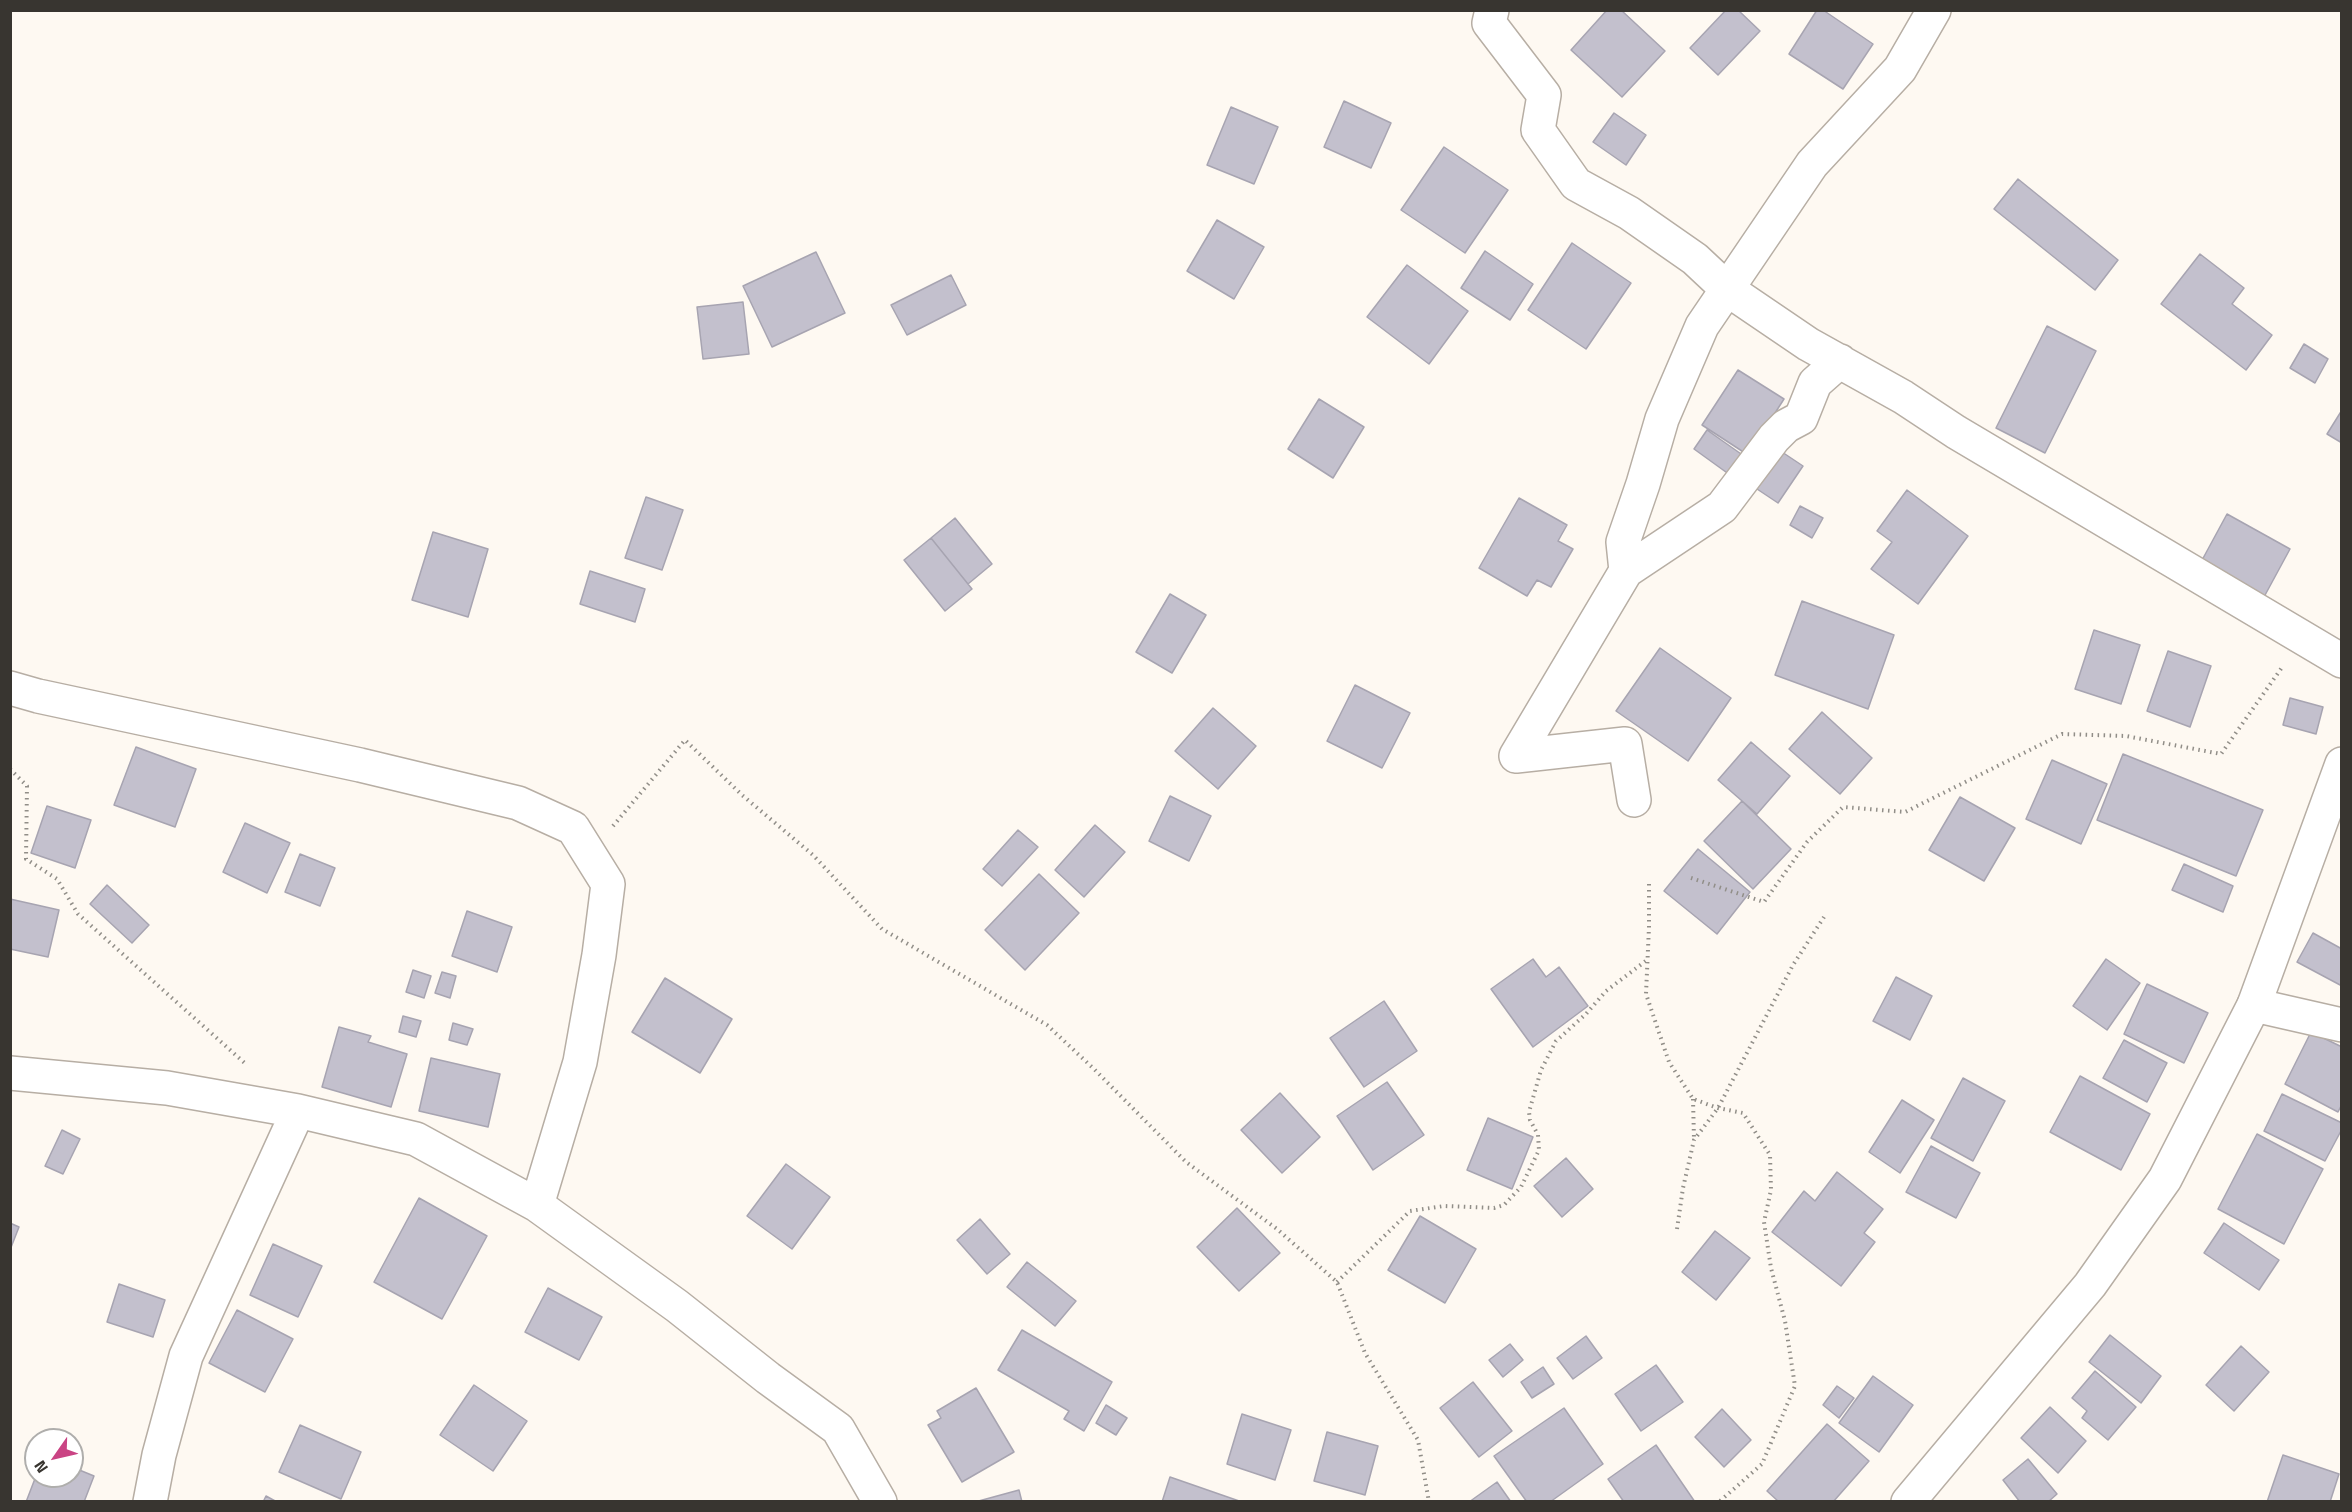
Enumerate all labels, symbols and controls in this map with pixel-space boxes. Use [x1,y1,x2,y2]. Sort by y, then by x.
north arrow [24,1428,84,1488]
text: N [28,1456,54,1478]

